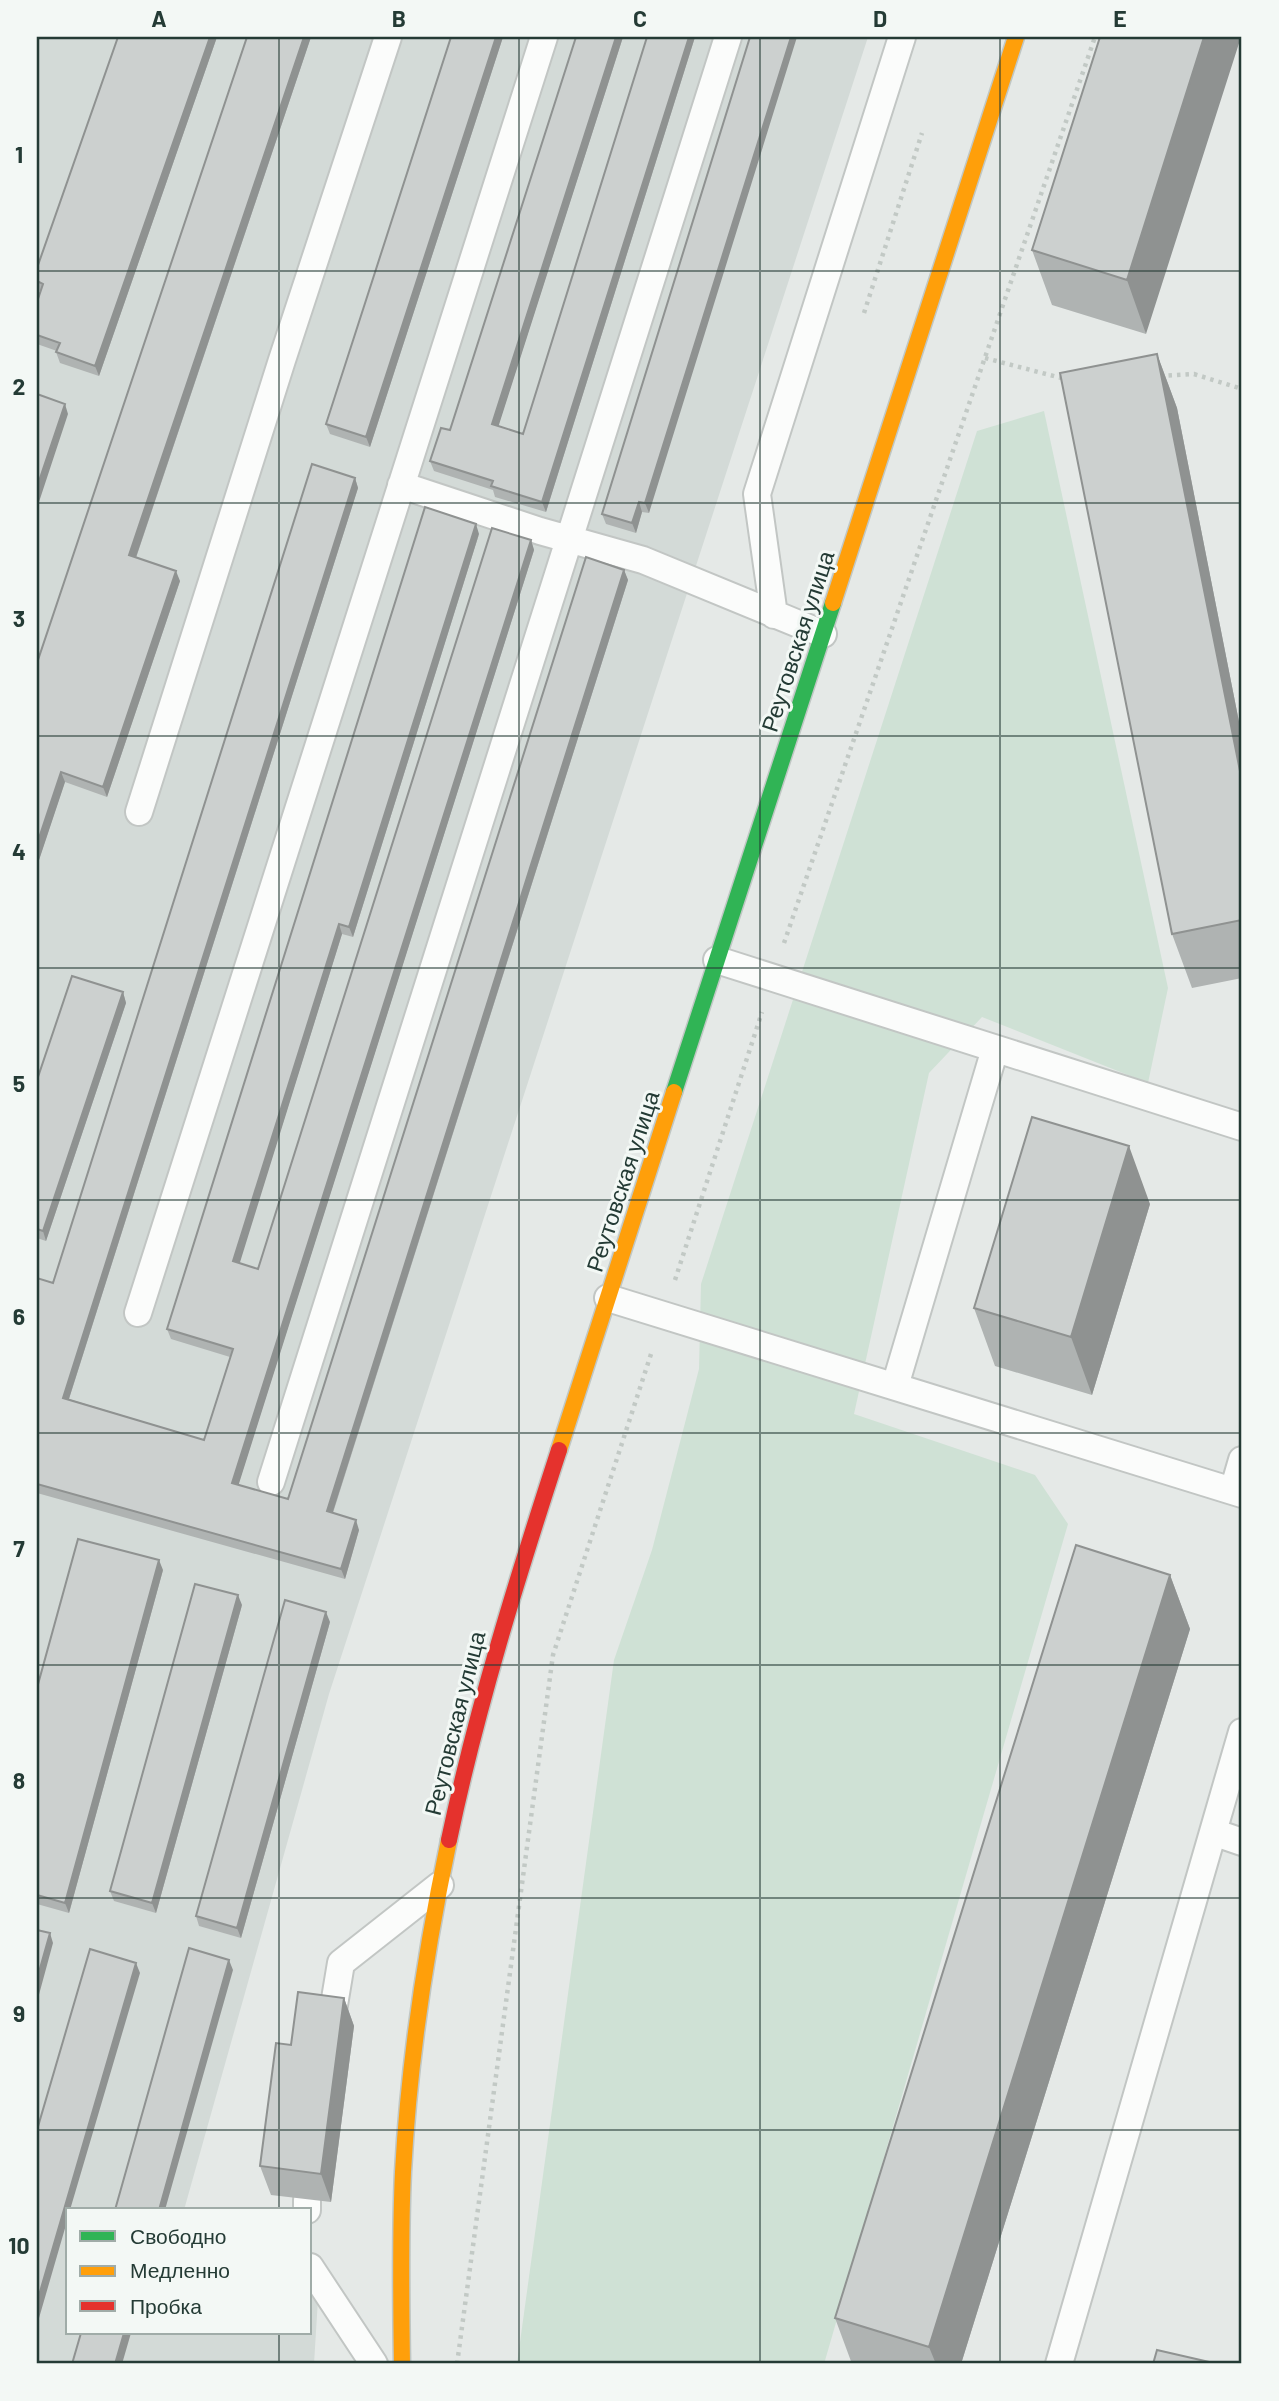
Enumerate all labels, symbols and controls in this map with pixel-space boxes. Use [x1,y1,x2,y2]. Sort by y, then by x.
text: A [151,4,167,32]
text: B [392,4,406,32]
text: C [633,4,647,32]
text: D [873,4,887,32]
text: E [1113,4,1127,32]
text: 1 [15,140,23,168]
text: 2 [13,372,25,400]
street label: Реутовская улица [755,547,840,735]
text: 3 [13,604,25,632]
text: 4 [12,837,26,865]
text: 5 [13,1069,25,1097]
street label: Реутовская улица [580,1087,665,1275]
text: 6 [13,1302,25,1330]
text: 7 [13,1534,25,1562]
street label: Реутовская улица [418,1628,490,1818]
text: 8 [13,1766,25,1794]
text: 9 [13,1999,25,2027]
legend [66,2208,312,2334]
text: Свободно [130,2223,227,2248]
text: 10 [8,2231,30,2259]
text: Медленно [130,2257,230,2282]
text: Пробка [130,2293,202,2318]

